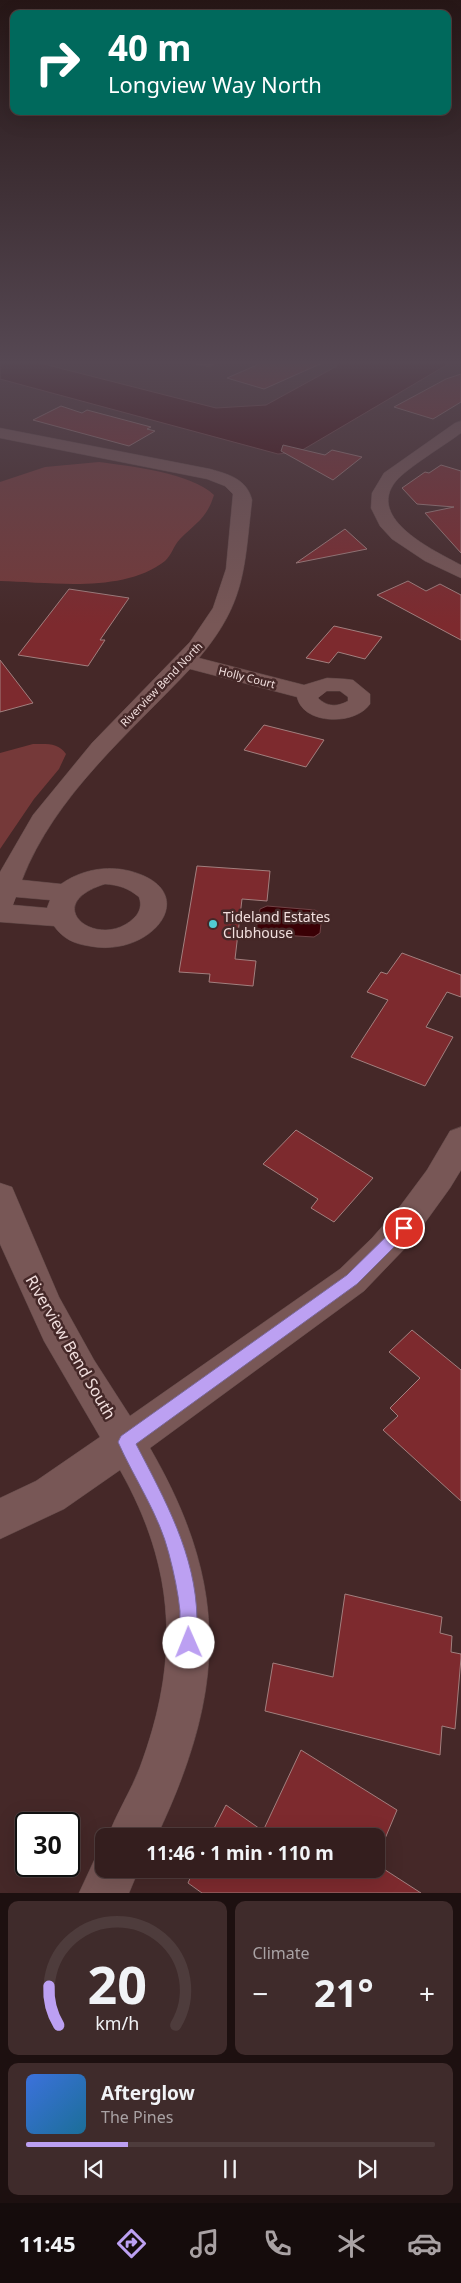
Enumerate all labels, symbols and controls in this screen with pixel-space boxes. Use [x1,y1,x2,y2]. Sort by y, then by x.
text: 40 m [108,24,191,71]
icon: right [25,30,90,95]
text: Longview Way North [108,69,322,99]
street label: Riverview Bend North [117,638,205,730]
street label: Holly Court [217,663,277,691]
place label: Tideland Estates Clubhouse [223,907,331,942]
marker: Tideland Estates Clubhouse [207,918,219,930]
pin [383,1207,425,1249]
icon: arrive [390,1214,418,1242]
street label: Riverview Bend South [21,1271,121,1423]
position arrow [162,1616,214,1668]
speed limit sign: 30 [15,1812,80,1877]
text: 11:46 · 1 min · 110 m [146,1840,334,1866]
text: Climate [253,1942,310,1964]
text: 20 [88,1948,147,2019]
text: 21° [314,1966,374,2018]
text: − [253,1974,269,2012]
text: + [419,1974,435,2012]
text: km/h [95,2011,139,2035]
text: Afterglow [101,2080,195,2106]
text: The Pines [101,2106,173,2128]
icon: previous [80,2155,108,2183]
icon: pause [216,2155,244,2183]
icon: next [353,2155,381,2183]
icon: directions [114,2226,149,2261]
icon: music [187,2226,222,2261]
icon: phone [260,2226,295,2261]
icon: climate [334,2226,369,2261]
icon: car [407,2226,442,2261]
text: 11:45 [19,2228,76,2258]

